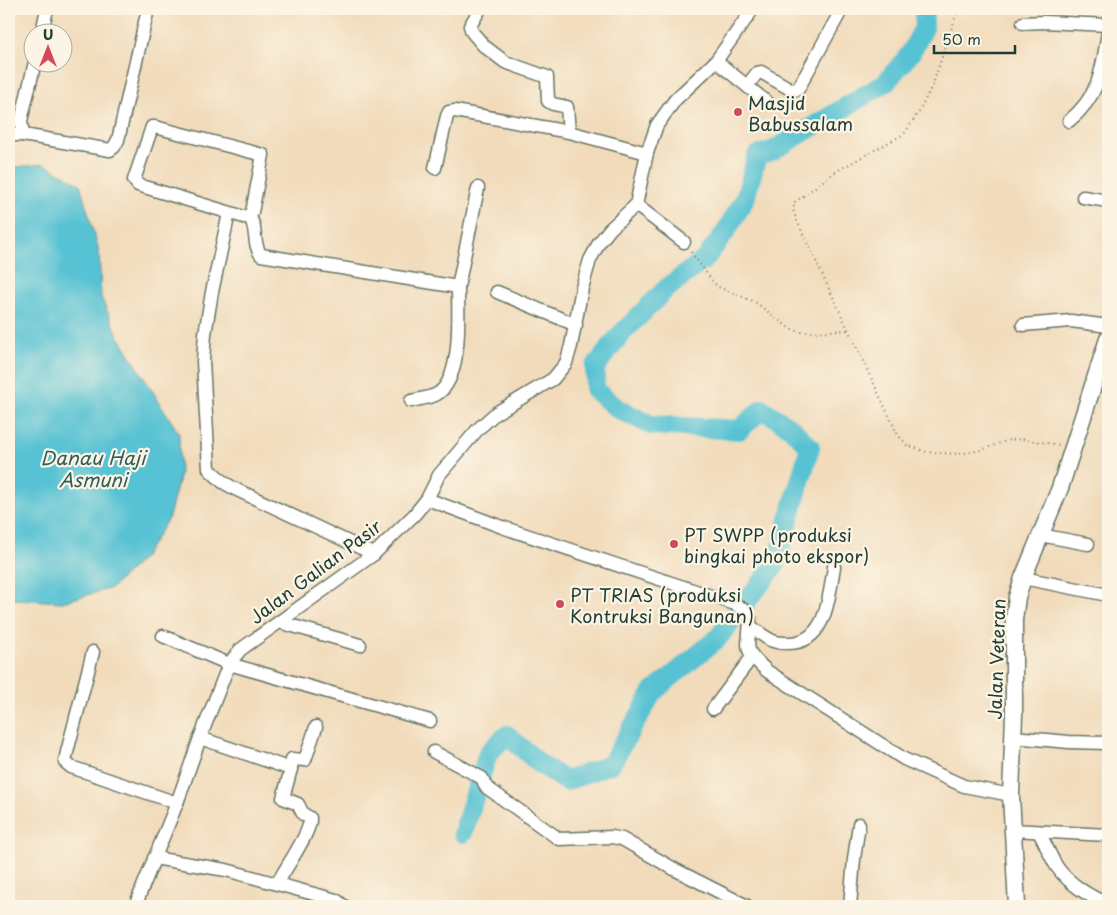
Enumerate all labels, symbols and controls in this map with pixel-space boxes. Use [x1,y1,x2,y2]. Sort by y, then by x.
north arrow [22,22,72,72]
scale bar [934,22,1016,54]
text: U [43,24,53,45]
text: 50 m [942,27,981,50]
place label: Masjid Babussalam [748,89,853,137]
marker: Masjid Babussalam [732,106,744,118]
water label: Danau Haji Asmuni [41,443,148,493]
street label: Jalan Galian Pasir [243,512,387,630]
place label: PT SWPP (produksi bingkai photo ekspor) [684,521,869,569]
marker: PT SWPP (produksi bingkai photo ekspor) [668,538,680,550]
place label: PT TRIAS (produksi Kontruksi Bangunan) [570,581,754,629]
marker: PT TRIAS (produksi Kontruksi Bangunan) [554,598,566,610]
street label: Jalan Veteran [980,598,1012,720]

